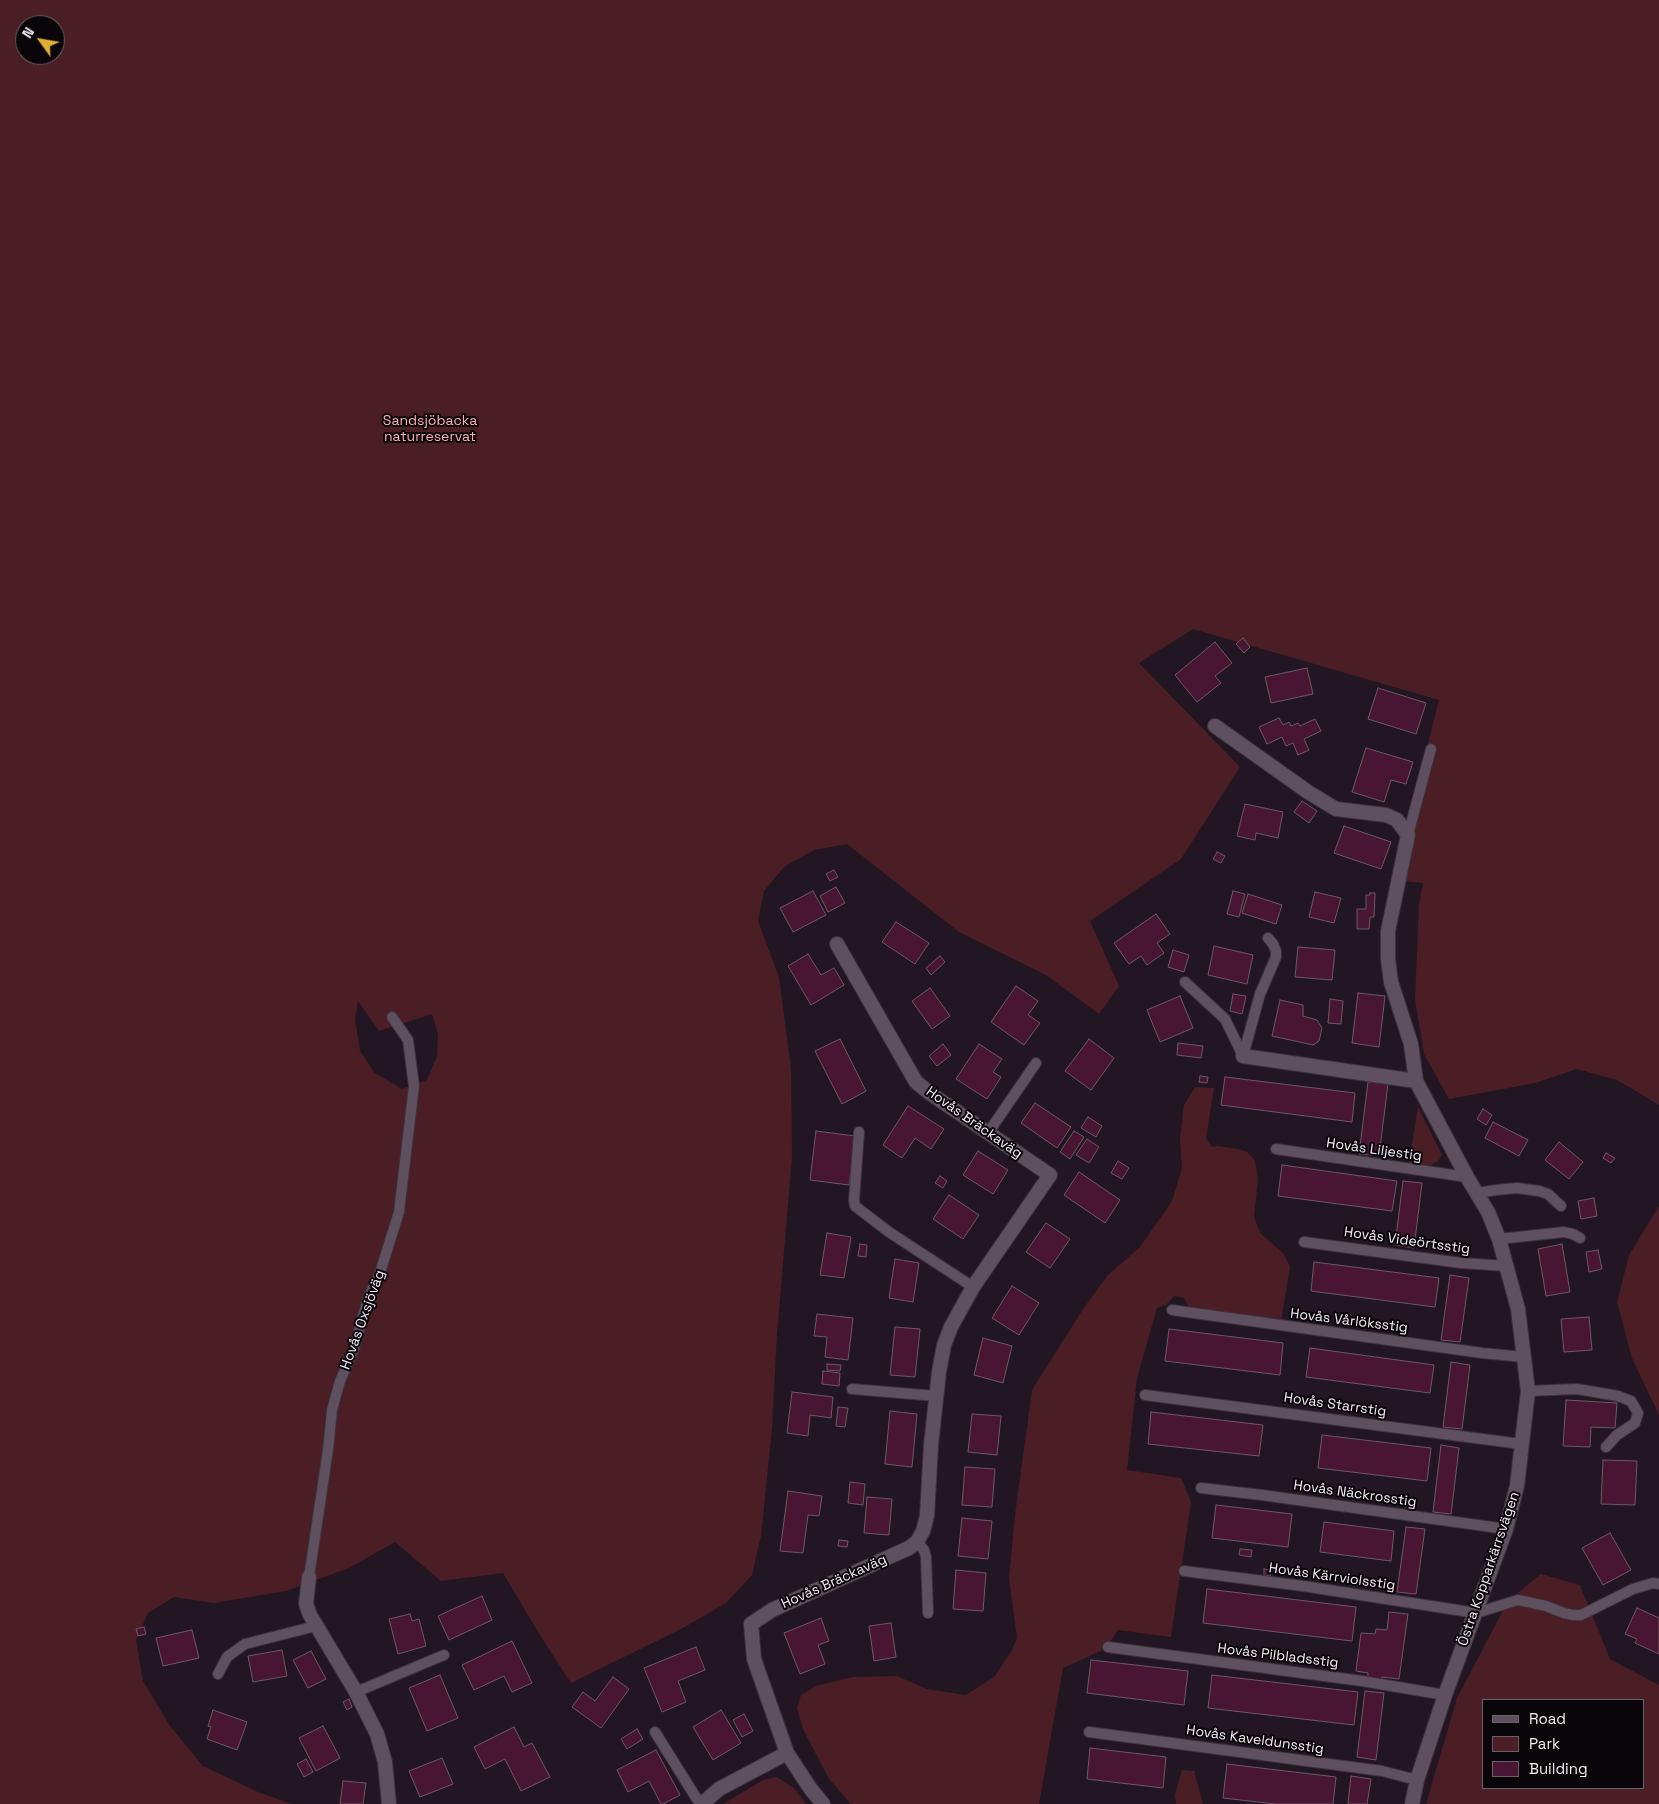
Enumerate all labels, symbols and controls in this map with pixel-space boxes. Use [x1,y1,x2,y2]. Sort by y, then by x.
north arrow [15,15,65,65]
text: N [18,24,38,41]
park label: Sandsjöbacka naturreservat [383,413,477,446]
street label: Hovås Bräckaväg [923,1084,1025,1162]
street label: Hovås Liljestig [1325,1135,1423,1165]
street label: Hovås Videörtsstig [1343,1224,1471,1258]
street label: Hovås Oxsjöväg [337,1268,389,1372]
street label: Hovås Vårlöksstig [1289,1305,1409,1337]
street label: Hovås Starrstig [1283,1389,1387,1421]
street label: Hovås Näckrosstig [1292,1477,1418,1511]
street label: Östra Kopparkärrsvägen [1455,1490,1523,1648]
street label: Hovås Bräckaväg [779,1551,889,1613]
street label: Hovås Kärrviolsstig [1268,1560,1396,1594]
street label: Hovås Pilbladsstig [1216,1640,1340,1672]
legend [1482,1699,1644,1789]
text: Road [1529,1709,1566,1728]
street label: Hovås Kaveldunsstig [1185,1722,1325,1758]
text: Park [1529,1734,1560,1753]
text: Building [1529,1759,1588,1778]

